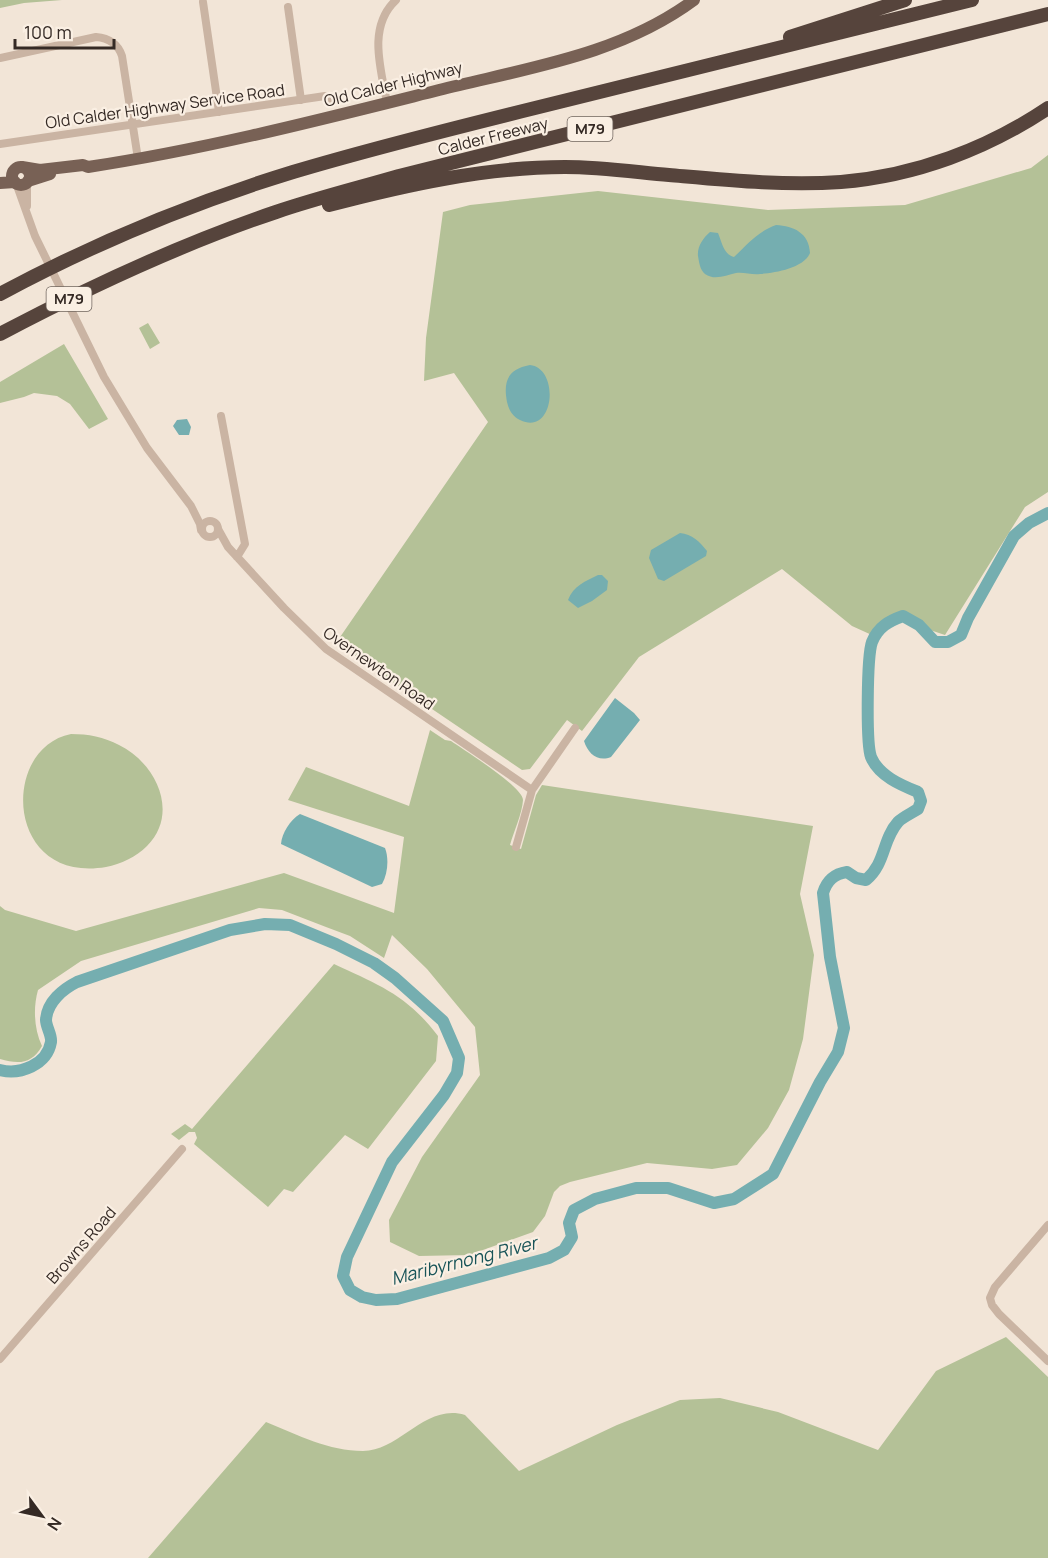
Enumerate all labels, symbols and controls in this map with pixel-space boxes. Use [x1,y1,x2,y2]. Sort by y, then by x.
scale bar [15,12,114,50]
text: 100 m [24,20,72,44]
street label: Old Calder Highway [321,56,465,112]
street label: Old Calder Highway Service Road [44,78,286,134]
street label: Calder Freeway [436,112,551,160]
road number: M79 [568,117,612,141]
road number: M79 [46,287,92,311]
street label: Overnewton Road [319,621,439,715]
street label: Browns Road [41,1202,121,1288]
water label: Maribyrnong River [388,1230,542,1290]
north arrow [12,1486,72,1546]
text: N [42,1513,67,1535]

